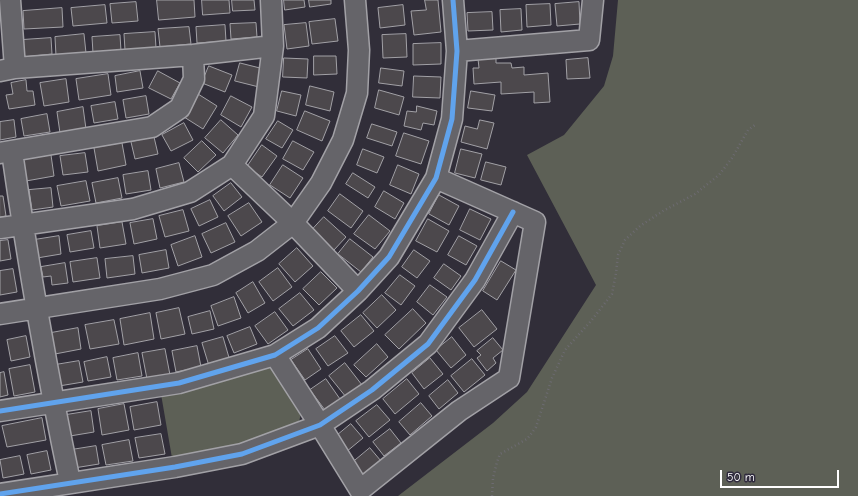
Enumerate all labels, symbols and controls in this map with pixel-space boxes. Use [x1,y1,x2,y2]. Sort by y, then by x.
scale bar [722,462,841,488]
text: 50 m [727,470,755,484]

